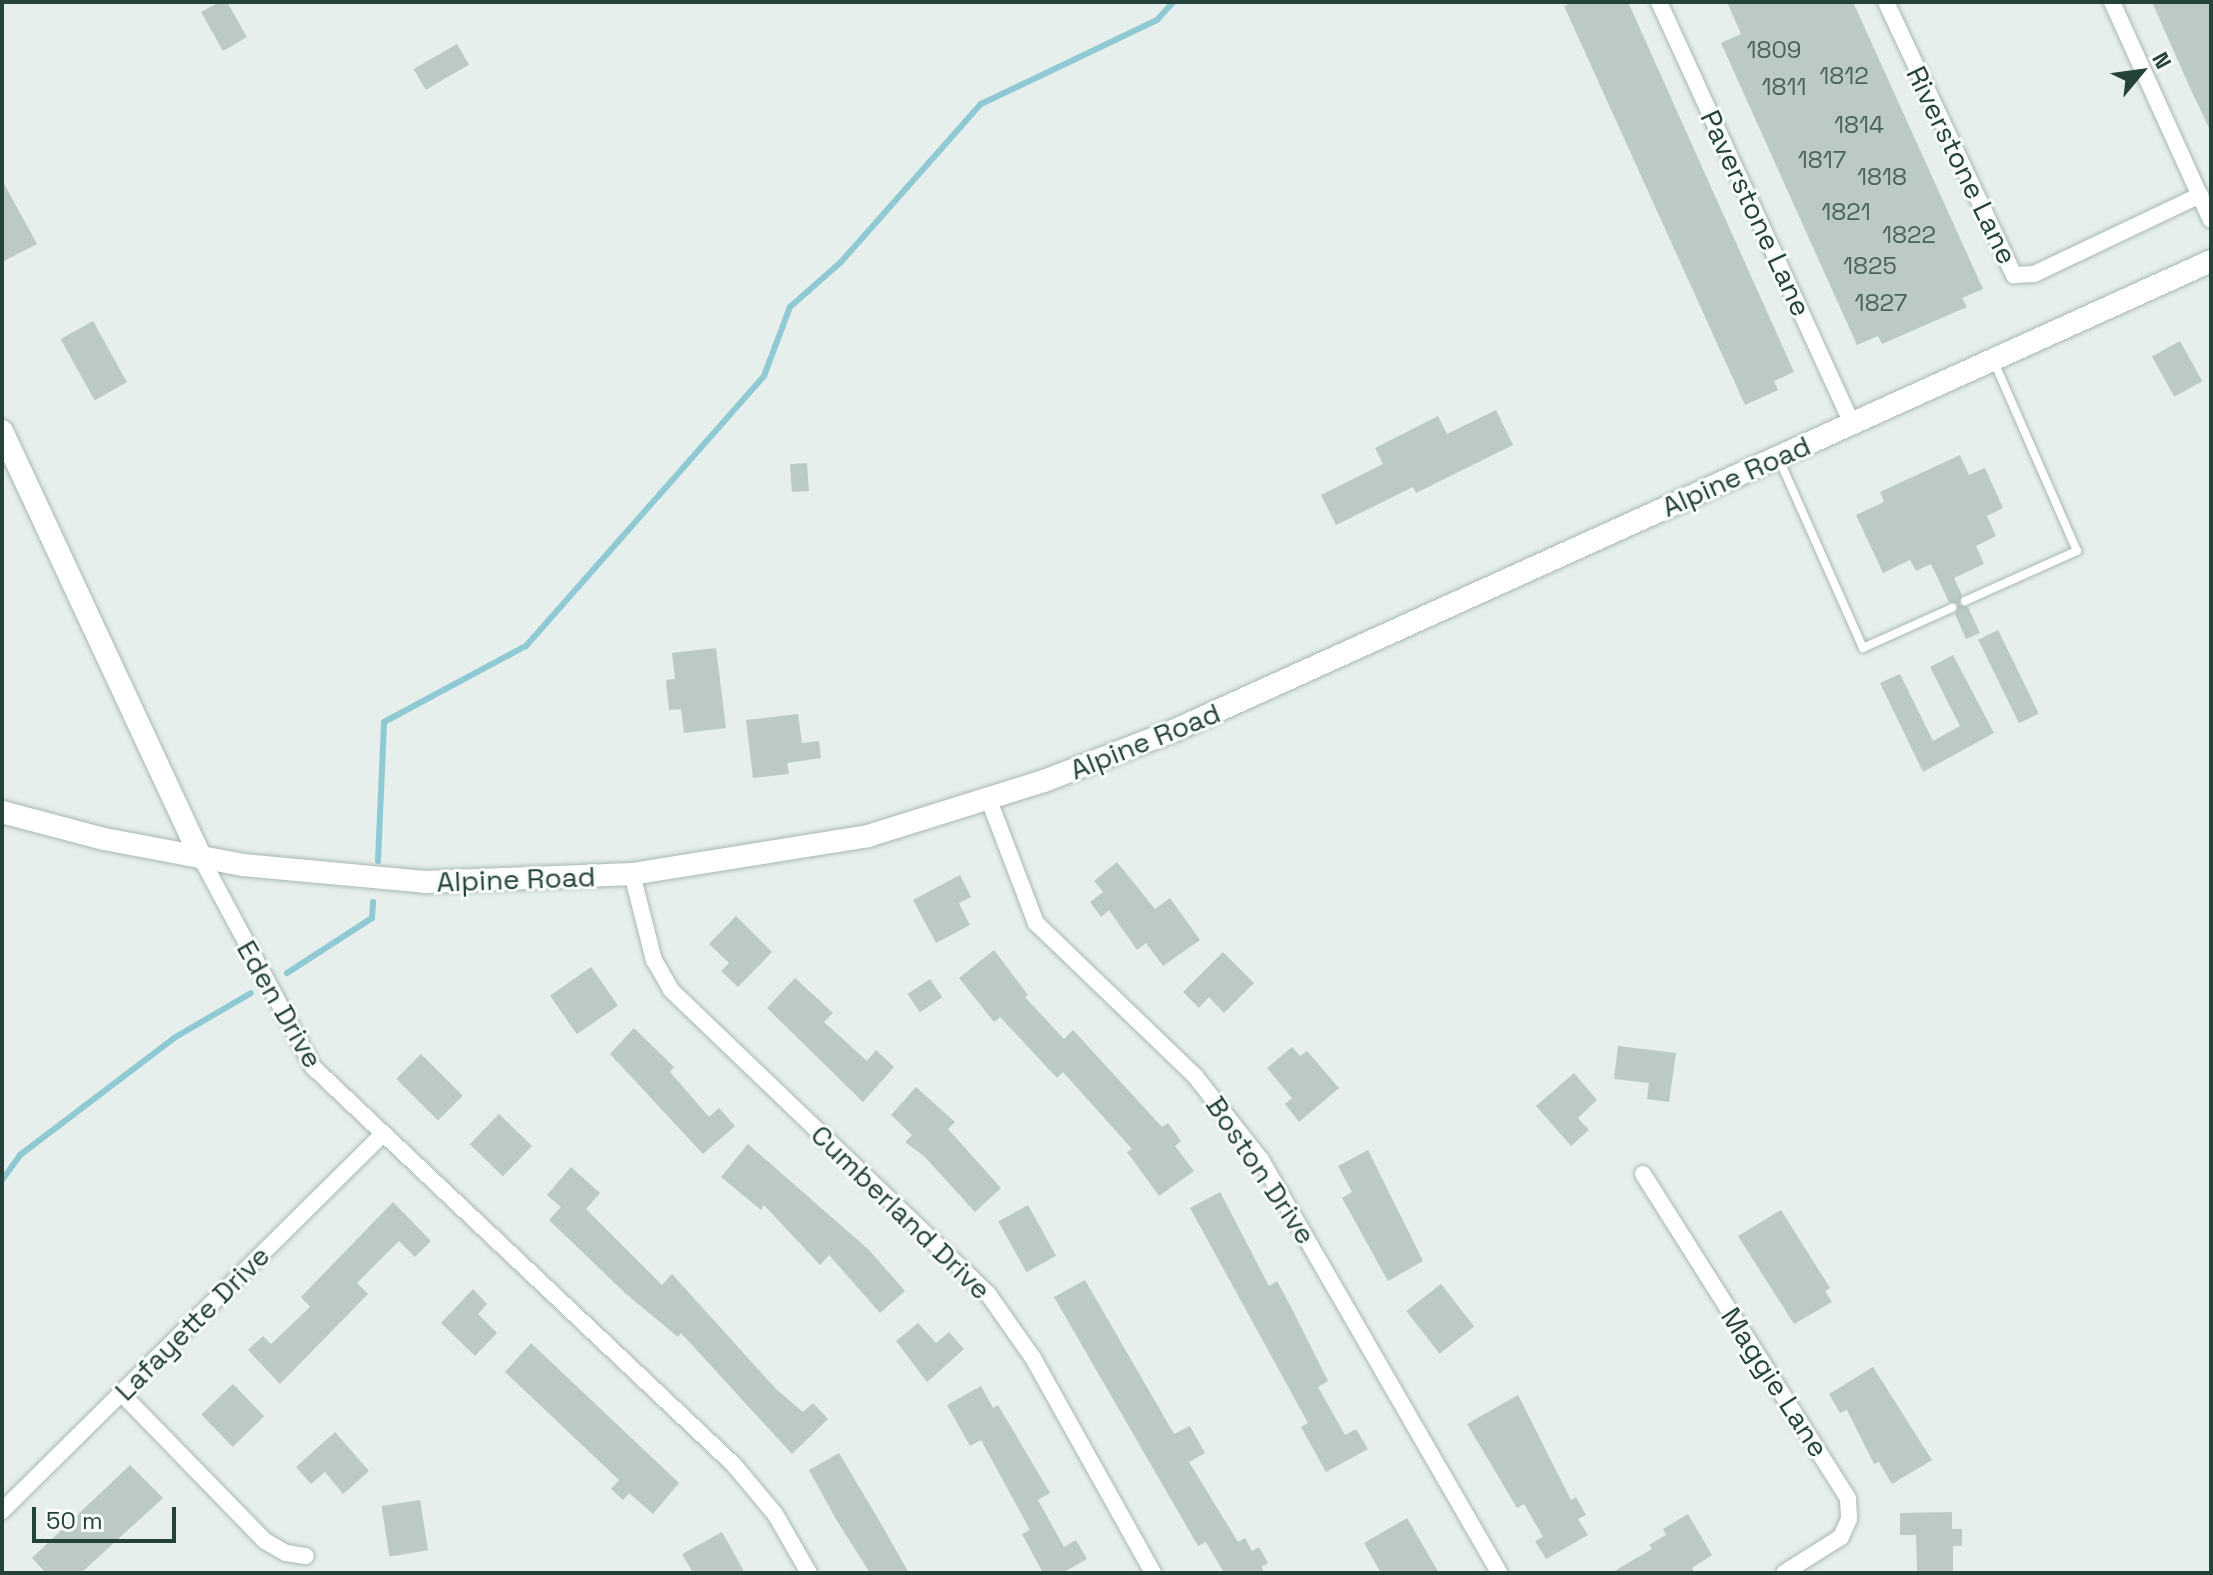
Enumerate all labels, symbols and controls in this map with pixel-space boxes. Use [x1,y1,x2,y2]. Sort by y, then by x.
north arrow [2101,32,2181,112]
house number: 1809 [1746,36,1802,64]
text: N [2146,47,2178,74]
street label: Riverstone Lane [1900,61,2024,269]
house number: 1812 [1819,62,1869,90]
house number: 1811 [1761,73,1807,101]
street label: Paverstone Lane [1694,105,1818,321]
house number: 1814 [1834,111,1884,139]
house number: 1817 [1798,146,1846,174]
house number: 1818 [1857,163,1907,191]
house number: 1821 [1821,198,1871,226]
house number: 1822 [1882,221,1936,249]
house number: 1825 [1843,252,1897,280]
house number: 1827 [1855,289,1907,317]
street label: Alpine Road [1657,428,1815,524]
street label: Alpine Road [1065,696,1225,786]
street label: Alpine Road [436,859,596,899]
street label: Eden Drive [230,934,330,1074]
street label: Boston Drive [1199,1090,1323,1250]
street label: Cumberland Drive [804,1118,998,1306]
street label: Lafayette Drive [108,1239,276,1407]
street label: Maggie Lane [1714,1301,1836,1463]
scale bar [36,1491,180,1541]
text: 50 m [46,1505,103,1536]

